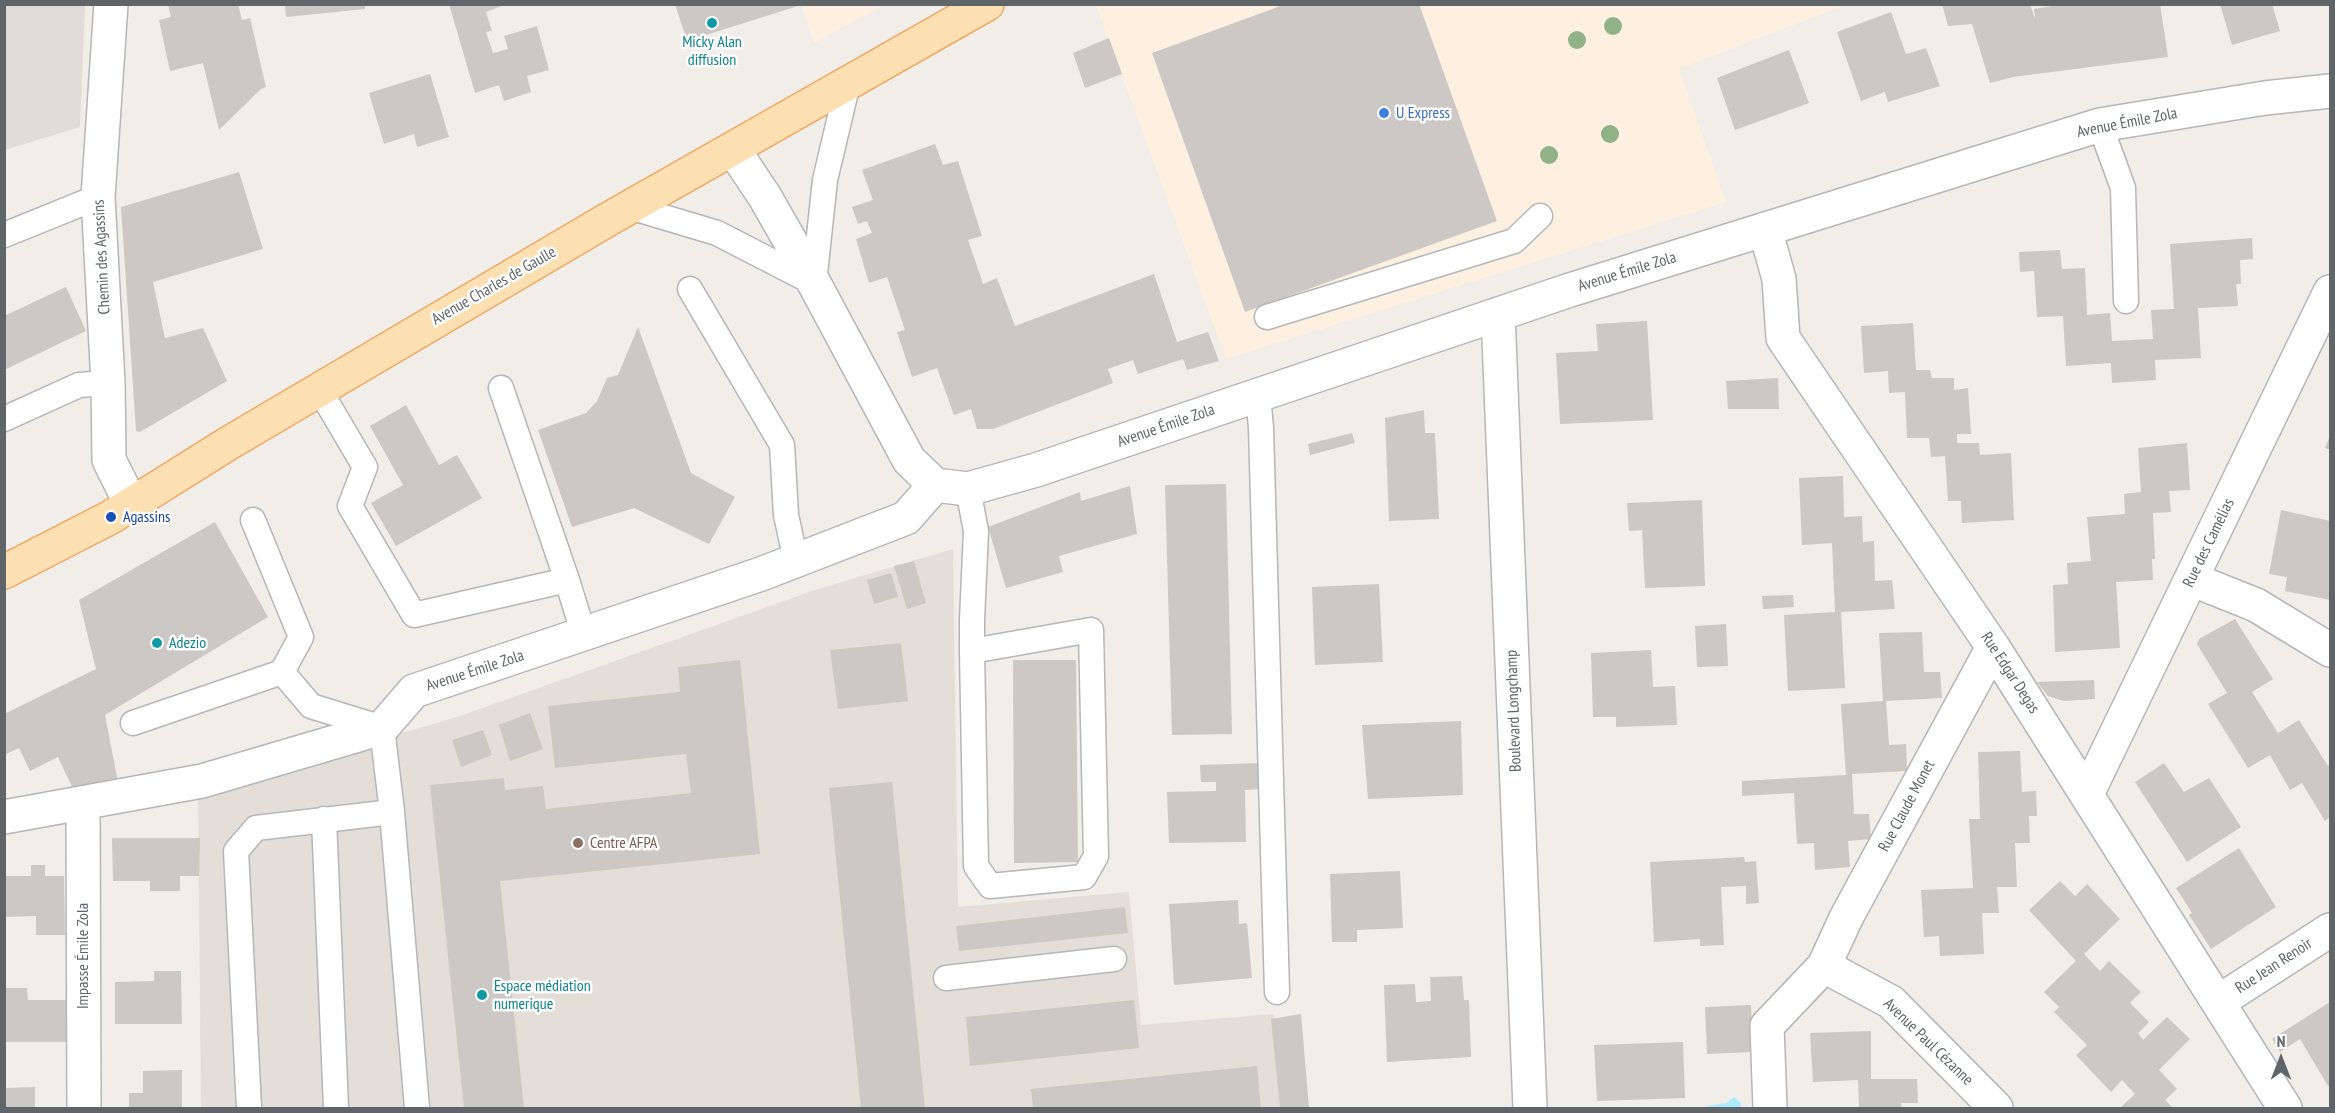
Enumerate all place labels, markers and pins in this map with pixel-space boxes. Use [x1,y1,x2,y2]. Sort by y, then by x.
marker: Micky Alan diffusion [705,16,719,30]
place label: Micky Alan diffusion [682,32,742,70]
place label: U Express [1396,103,1450,123]
marker: U Express [1377,106,1391,120]
place label: Agassins [123,507,170,527]
marker: Agassins [104,510,118,524]
place label: Adezio [169,633,206,653]
marker: Adezio [150,636,164,650]
place label: Centre AFPA [590,833,657,853]
marker: Centre AFPA [571,836,585,850]
place label: Espace médiation numerique [494,976,591,1014]
marker: Espace médiation numerique [475,988,489,1002]

